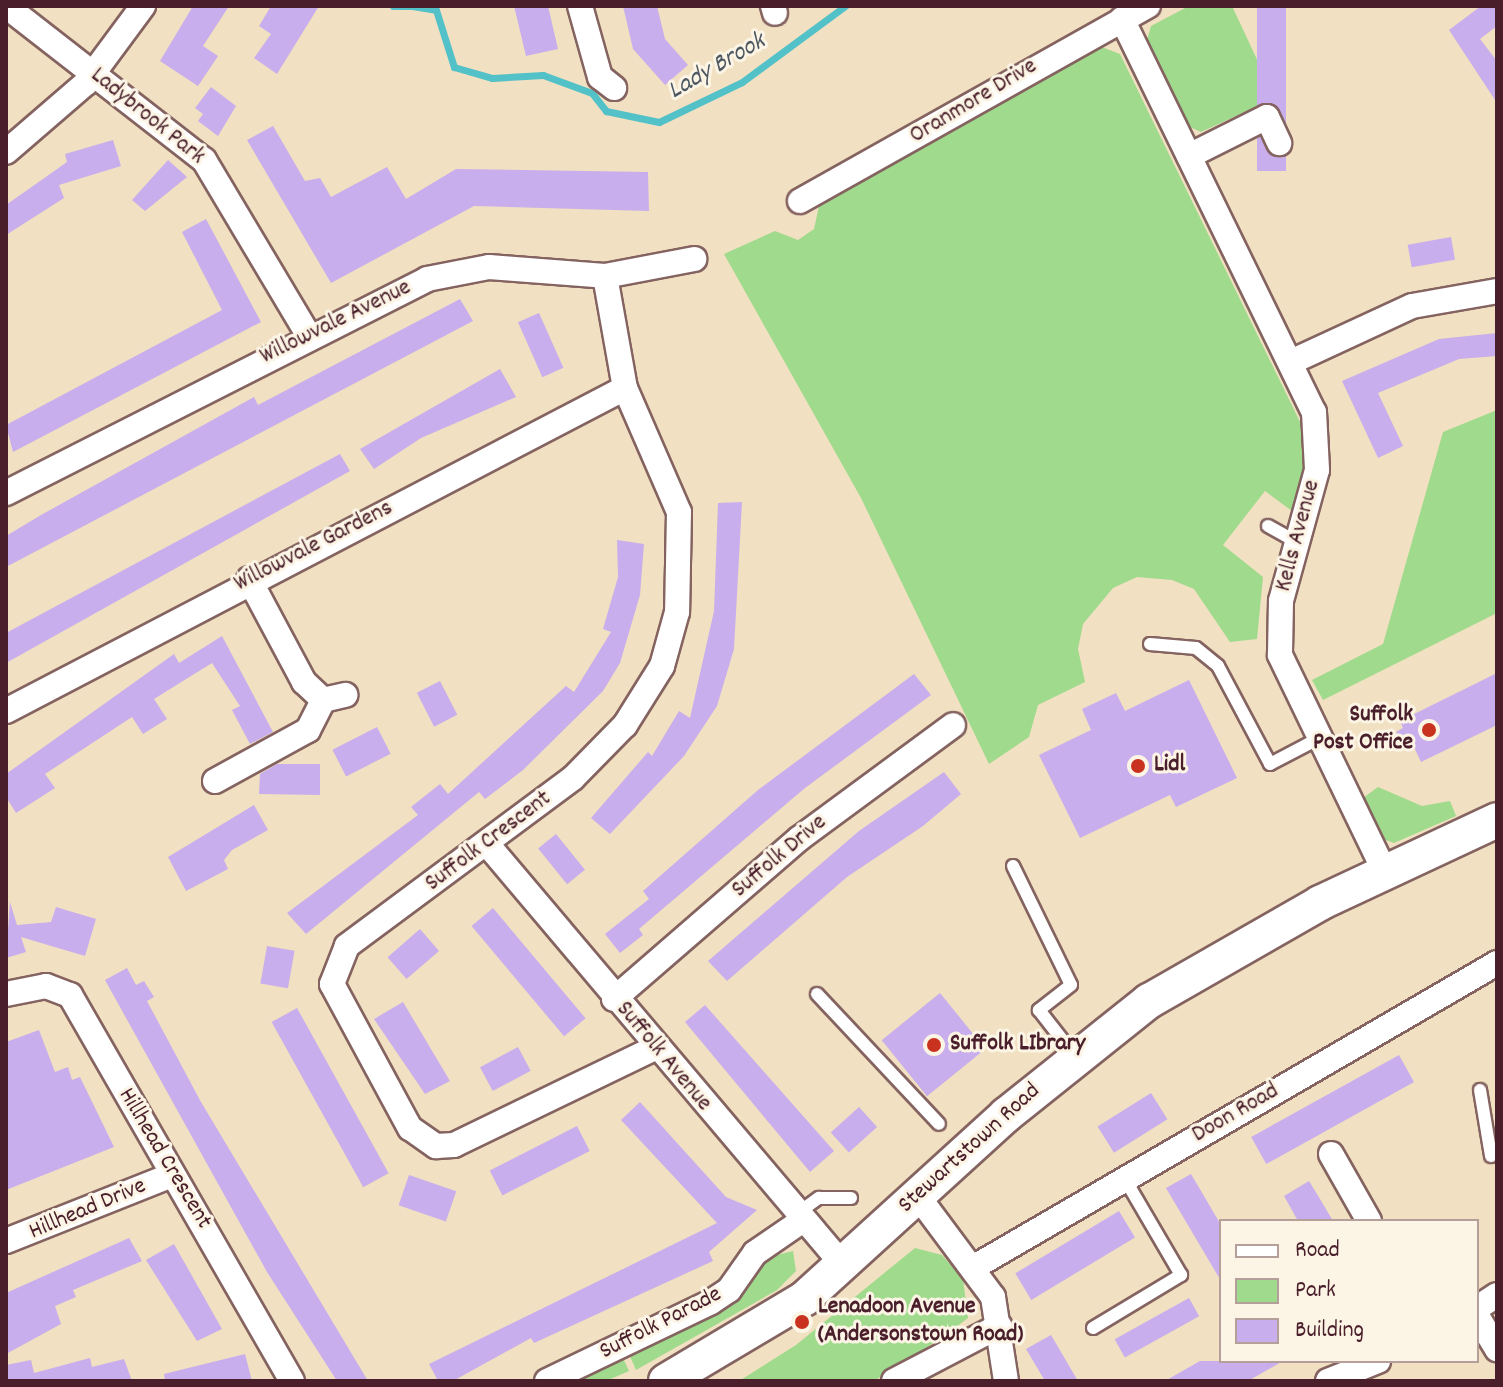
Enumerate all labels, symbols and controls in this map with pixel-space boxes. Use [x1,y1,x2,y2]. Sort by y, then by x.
water label: Lady Brook [663,27,771,107]
street label: Oranmore Drive [905,53,1043,151]
street label: Ladybrook Park [84,62,210,172]
street label: Willowvale Avenue [256,274,416,372]
street label: Kells Avenue [1270,477,1328,595]
street label: Willowvale Gardens [230,495,398,599]
place label: Suffolk Post Office [1313,702,1413,758]
marker: Suffolk Post Office [1420,721,1438,739]
place label: Lidl [1154,752,1185,780]
marker: Lidl [1129,757,1147,775]
street label: Suffolk Crescent [420,785,558,899]
street label: Suffolk Drive [727,809,833,905]
street label: Suffolk Avenue [609,996,717,1118]
place label: Suffolk LIbrary [950,1031,1085,1059]
marker: Suffolk LIbrary [925,1036,943,1054]
street label: Stewartstown Road [893,1078,1047,1220]
street label: Doon Road [1188,1078,1284,1150]
street label: Hillhead Crescent [111,1083,217,1235]
street label: Hillhead Drive [25,1173,151,1247]
legend [1219,1219,1479,1363]
text: Road [1295,1234,1340,1268]
text: Park [1295,1274,1336,1308]
street label: Suffolk Parade [595,1281,727,1367]
place label: Lenadoon Avenue (Andersonstown Road) [818,1294,1023,1350]
marker: Lenadoon Avenue (Andersonstown Road) [793,1313,811,1331]
text: Building [1295,1314,1364,1348]

